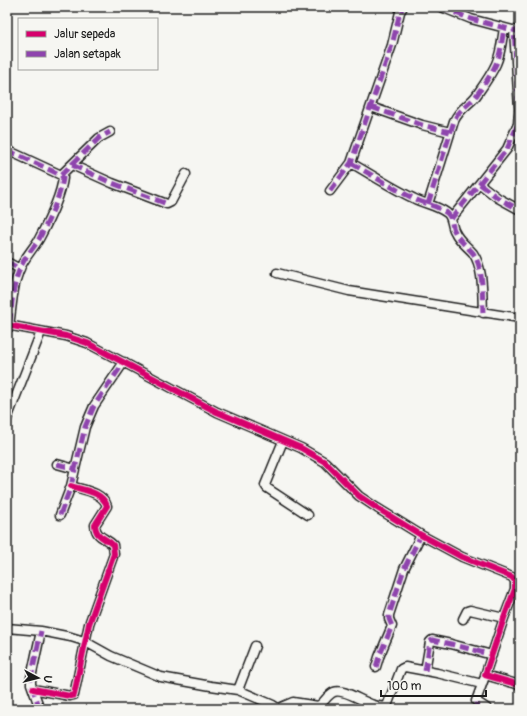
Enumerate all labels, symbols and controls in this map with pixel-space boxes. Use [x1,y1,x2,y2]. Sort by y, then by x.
legend [18,18,158,70]
text: Jalur sepeda [54,27,116,42]
text: Jalan setapak [54,47,121,62]
north arrow [18,658,58,698]
scale bar [381,672,486,698]
text: U [41,675,54,684]
text: 100 m [387,679,422,694]

